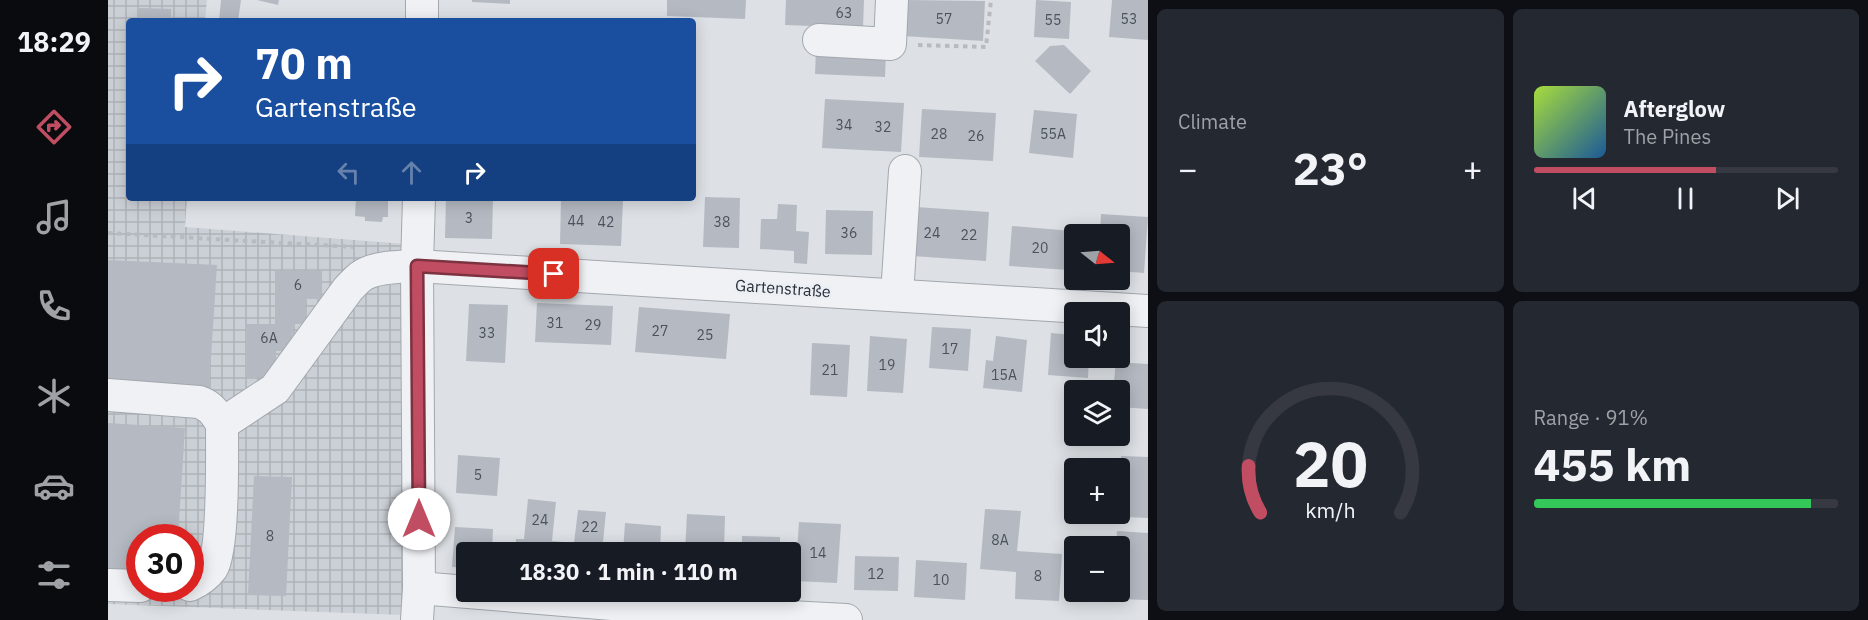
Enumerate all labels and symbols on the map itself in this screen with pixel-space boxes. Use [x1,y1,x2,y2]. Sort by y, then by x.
house number: 63 [836,4,852,22]
house number: 57 [936,10,952,28]
house number: 53 [1121,10,1137,28]
house number: 55 [1045,11,1061,29]
house number: 34 [836,116,852,134]
house number: 32 [875,118,891,136]
house number: 28 [931,125,947,143]
house number: 55A [1040,125,1066,143]
house number: 26 [968,127,984,145]
house number: 3 [465,209,473,227]
house number: 44 [568,212,584,230]
house number: 42 [598,213,614,231]
house number: 38 [714,213,730,231]
house number: 36 [841,224,857,242]
house number: 24 [924,224,940,242]
north arrow [1064,224,1130,290]
house number: 22 [961,226,977,244]
house number: 20 [1032,239,1048,257]
pin [528,248,579,299]
street label: Gartenstraße [735,275,832,301]
house number: 6 [294,276,302,294]
house number: 31 [547,314,563,332]
house number: 29 [585,316,601,334]
house number: 27 [652,322,668,340]
house number: 33 [479,324,495,342]
house number: 25 [697,326,713,344]
house number: 6A [260,329,278,347]
house number: 17 [942,340,958,358]
house number: 19 [879,356,895,374]
house number: 21 [822,361,838,379]
house number: 15A [991,366,1017,384]
house number: 5 [474,466,482,484]
position arrow [387,487,451,551]
house number: 24 [532,511,548,529]
house number: 22 [582,518,598,536]
speed limit sign: 30 [126,524,204,602]
house number: 8 [266,527,274,545]
house number: 8A [991,531,1009,549]
house number: 14 [810,544,826,562]
house number: 12 [868,565,884,583]
house number: 8 [1034,567,1042,585]
house number: 10 [933,571,949,589]

